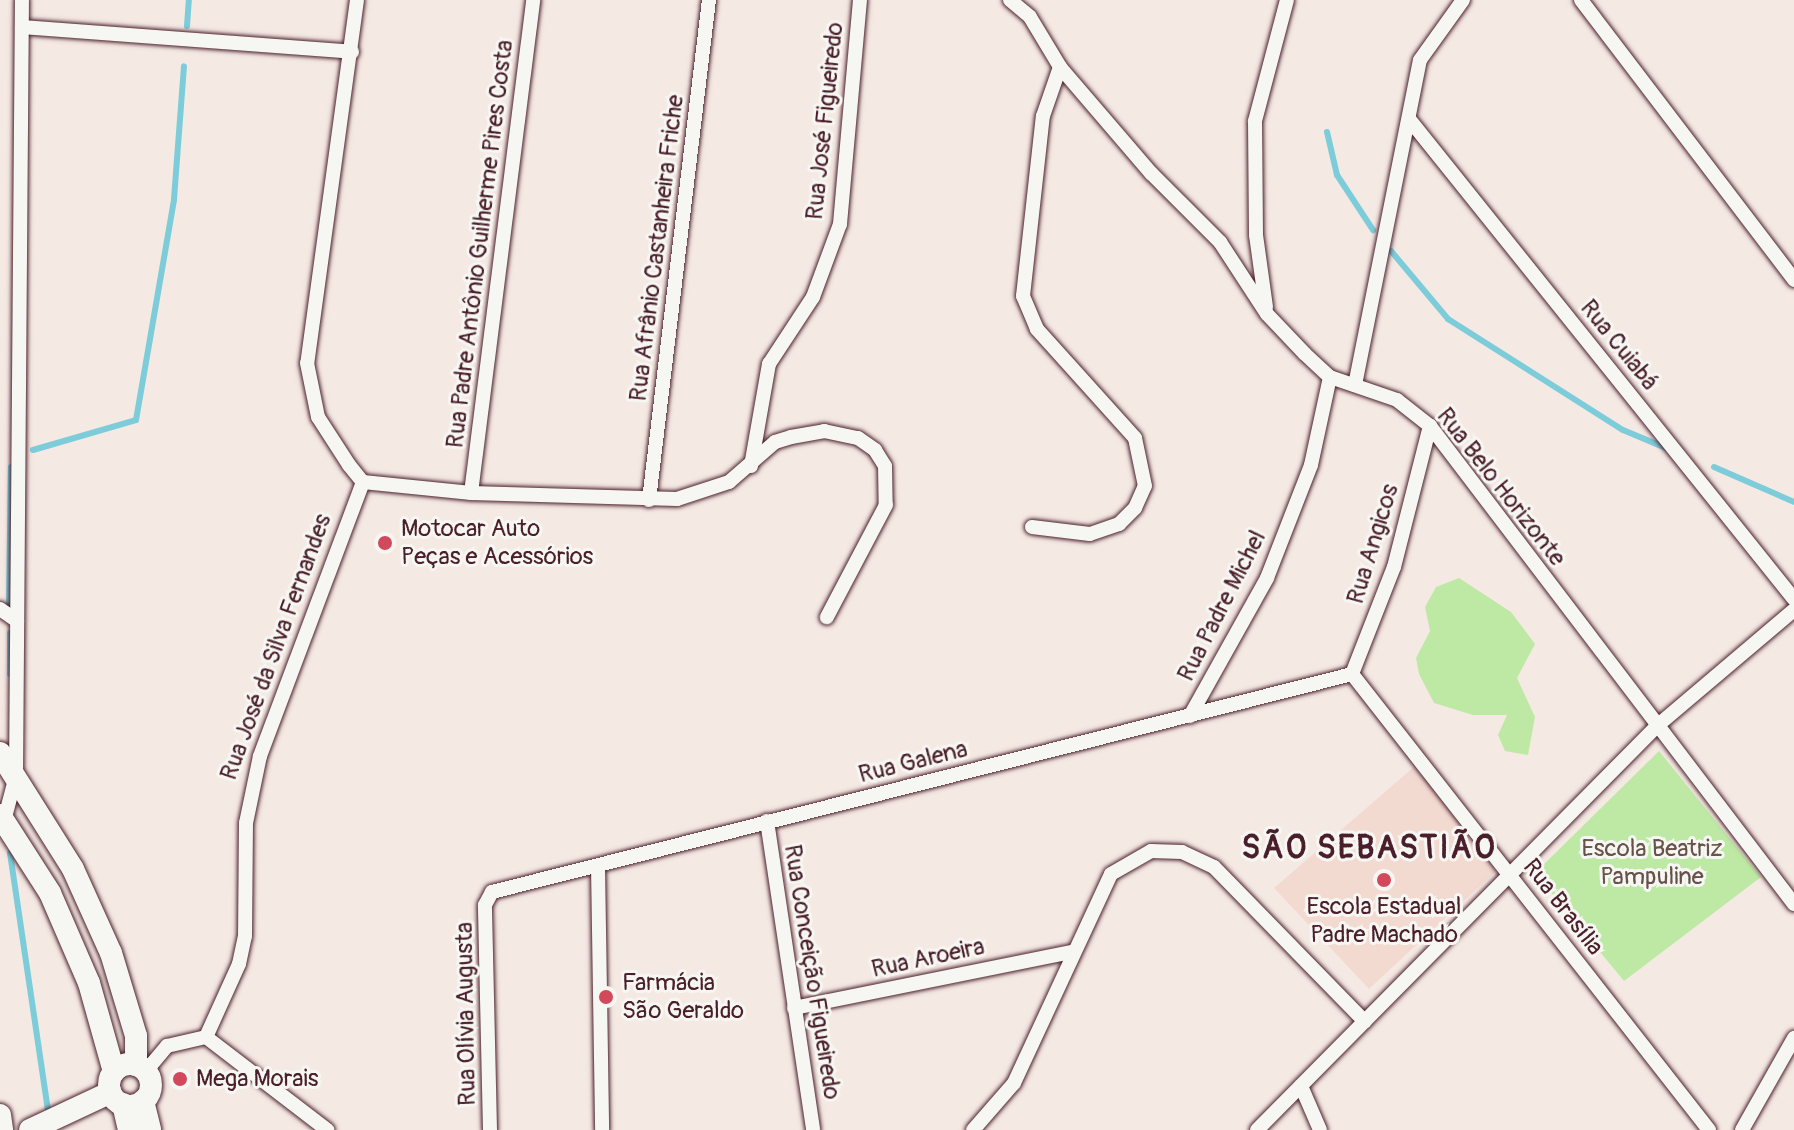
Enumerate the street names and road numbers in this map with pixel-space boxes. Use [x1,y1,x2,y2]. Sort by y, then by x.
street label: Rua José Figueiredo [800,21,850,221]
street label: Rua Padre Antônio Guilherme Pires Costa [441,38,519,450]
street label: Rua Afrânio Castanheira Friche [624,93,690,403]
street label: Rua Cuiabá [1574,294,1664,396]
street label: Rua Belo Horizonte [1430,402,1572,572]
street label: Rua Angicos [1341,481,1405,607]
street label: Rua José da Silva Fernandes [214,510,338,784]
street label: Rua Padre Michel [1172,526,1272,686]
street label: Rua Galena [856,735,970,789]
street label: Rua Conceição Figueiredo [778,843,846,1101]
street label: Rua Brasília [1516,853,1610,961]
street label: Rua Olívia Augusta [450,922,482,1106]
street label: Rua Aroeira [869,932,987,984]

